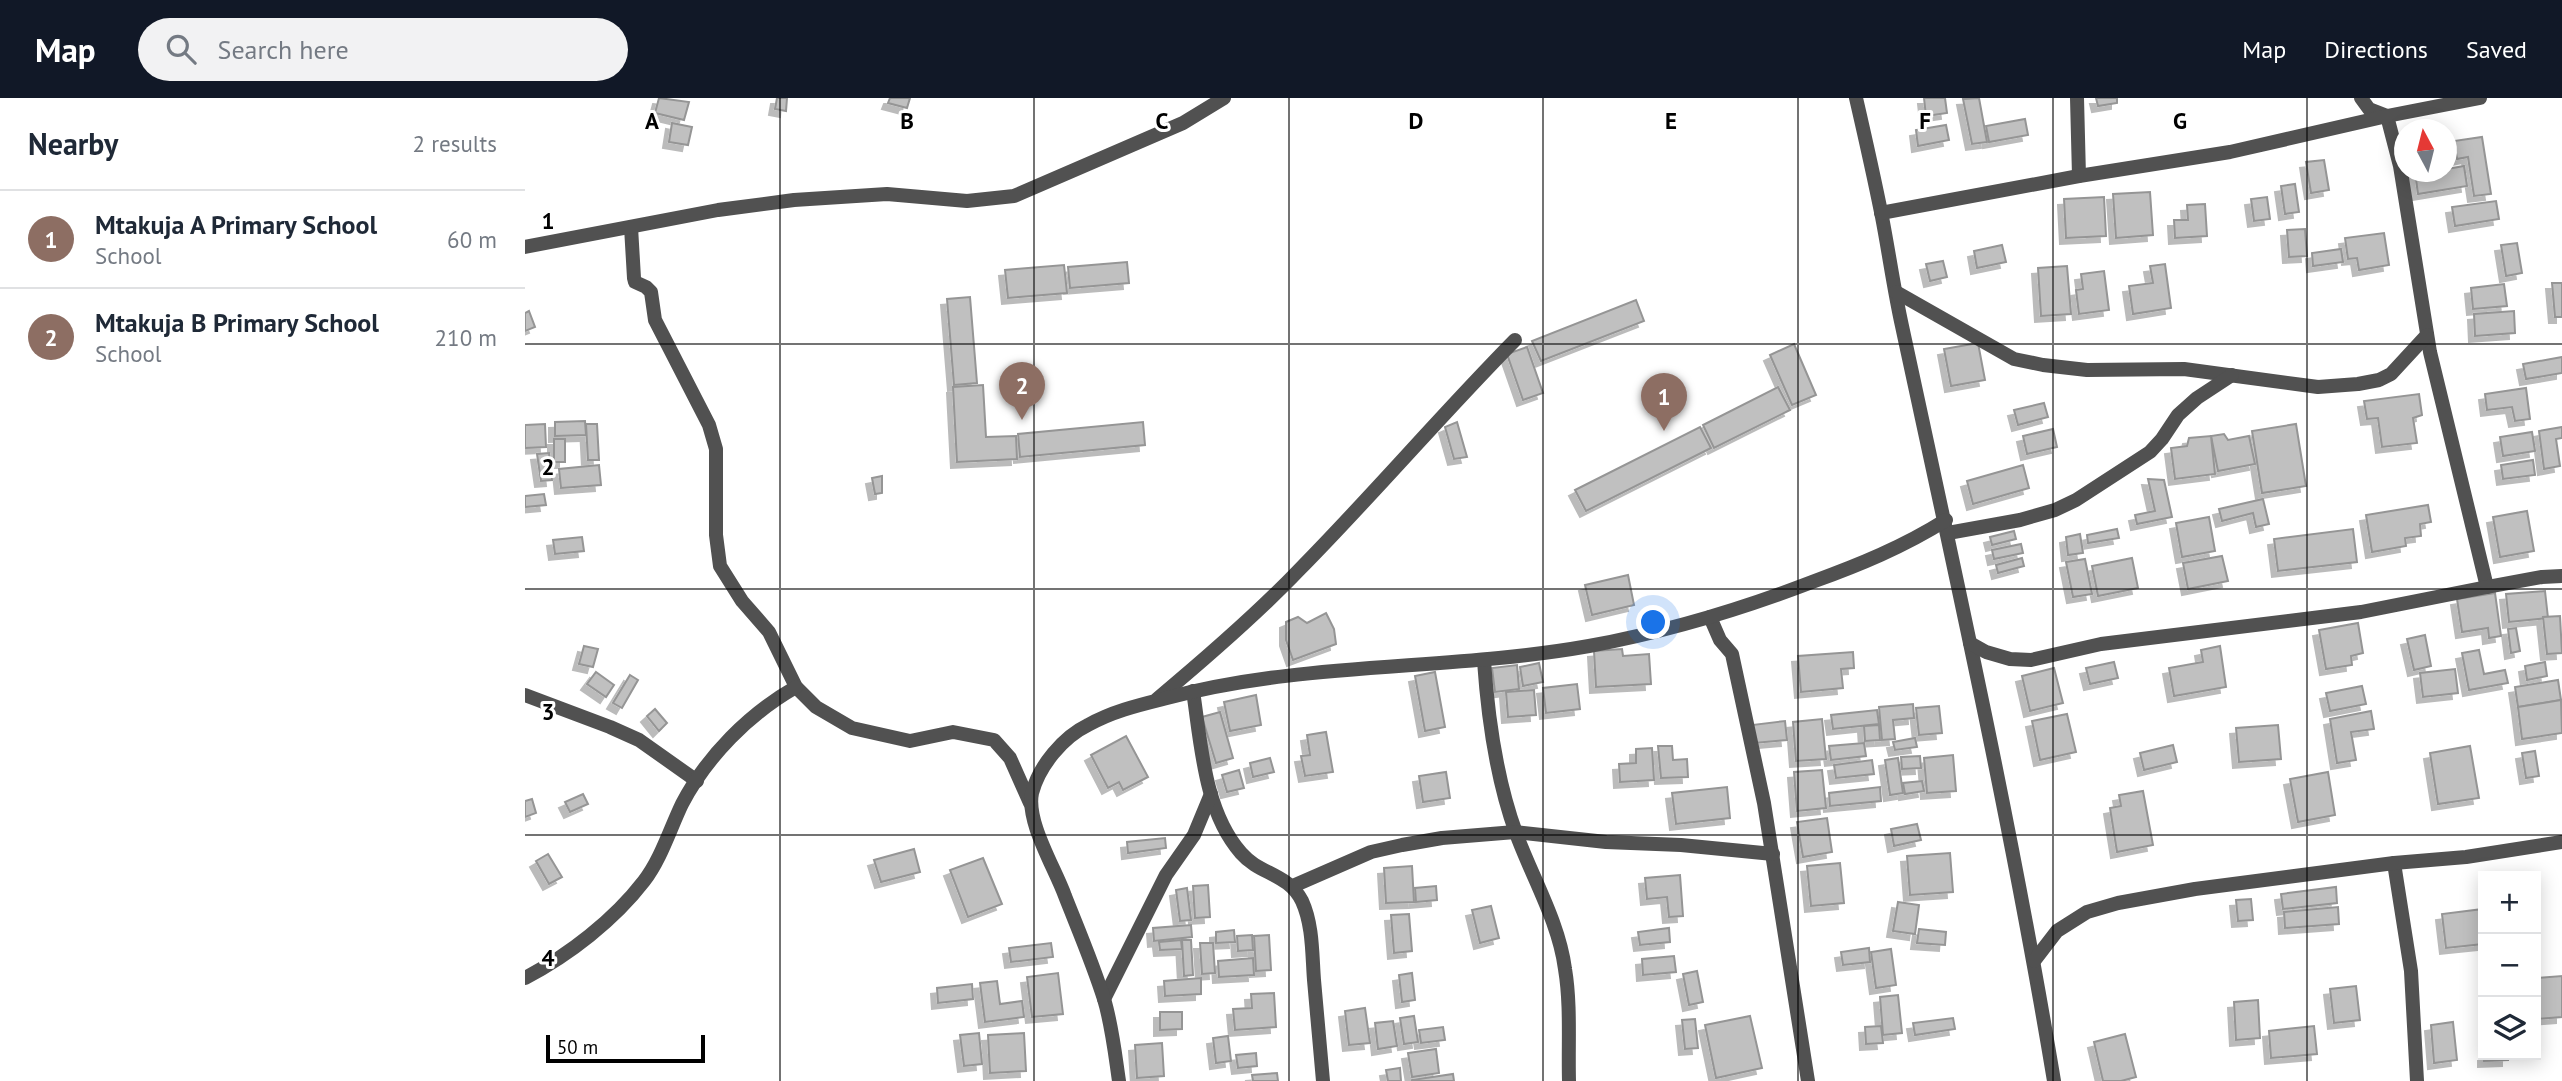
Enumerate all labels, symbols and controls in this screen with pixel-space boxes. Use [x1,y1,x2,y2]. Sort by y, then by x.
search box [138,18,628,81]
text: Map [35,28,96,71]
icon: search [162,30,200,68]
text: Search here [218,33,349,66]
text: Map [2242,34,2286,65]
text: Directions [2324,34,2428,65]
text: Saved [2466,34,2527,65]
text: A [645,106,659,135]
text: B [900,106,914,135]
text: C [1156,106,1169,135]
text: D [1409,106,1423,135]
text: E [1665,106,1677,135]
text: F [1919,106,1931,135]
text: G [2173,106,2187,135]
north arrow [2394,119,2457,182]
text: Nearby [28,124,118,163]
text: 2 results [413,129,497,158]
text: 1 [541,206,555,235]
text: Mtakuja A Primary School [95,208,377,241]
text: 1 [44,225,58,254]
text: 60 m [447,225,497,254]
text: School [95,241,162,270]
text: Mtakuja B Primary School [95,306,379,339]
text: 2 [44,323,58,352]
text: 210 m [435,323,497,352]
text: School [95,339,162,368]
pin: 2 [999,362,1045,420]
pin: 1 [1641,373,1687,431]
text: 2 [541,452,555,481]
your location [1636,605,1670,639]
text: 3 [541,697,555,726]
map controls [2478,871,2541,1060]
button: + [2478,871,2541,934]
button: − [2478,934,2541,997]
text: 4 [541,943,555,972]
button: layers [2478,997,2541,1060]
scale bar [546,1032,705,1064]
text: 50 m [557,1035,598,1059]

